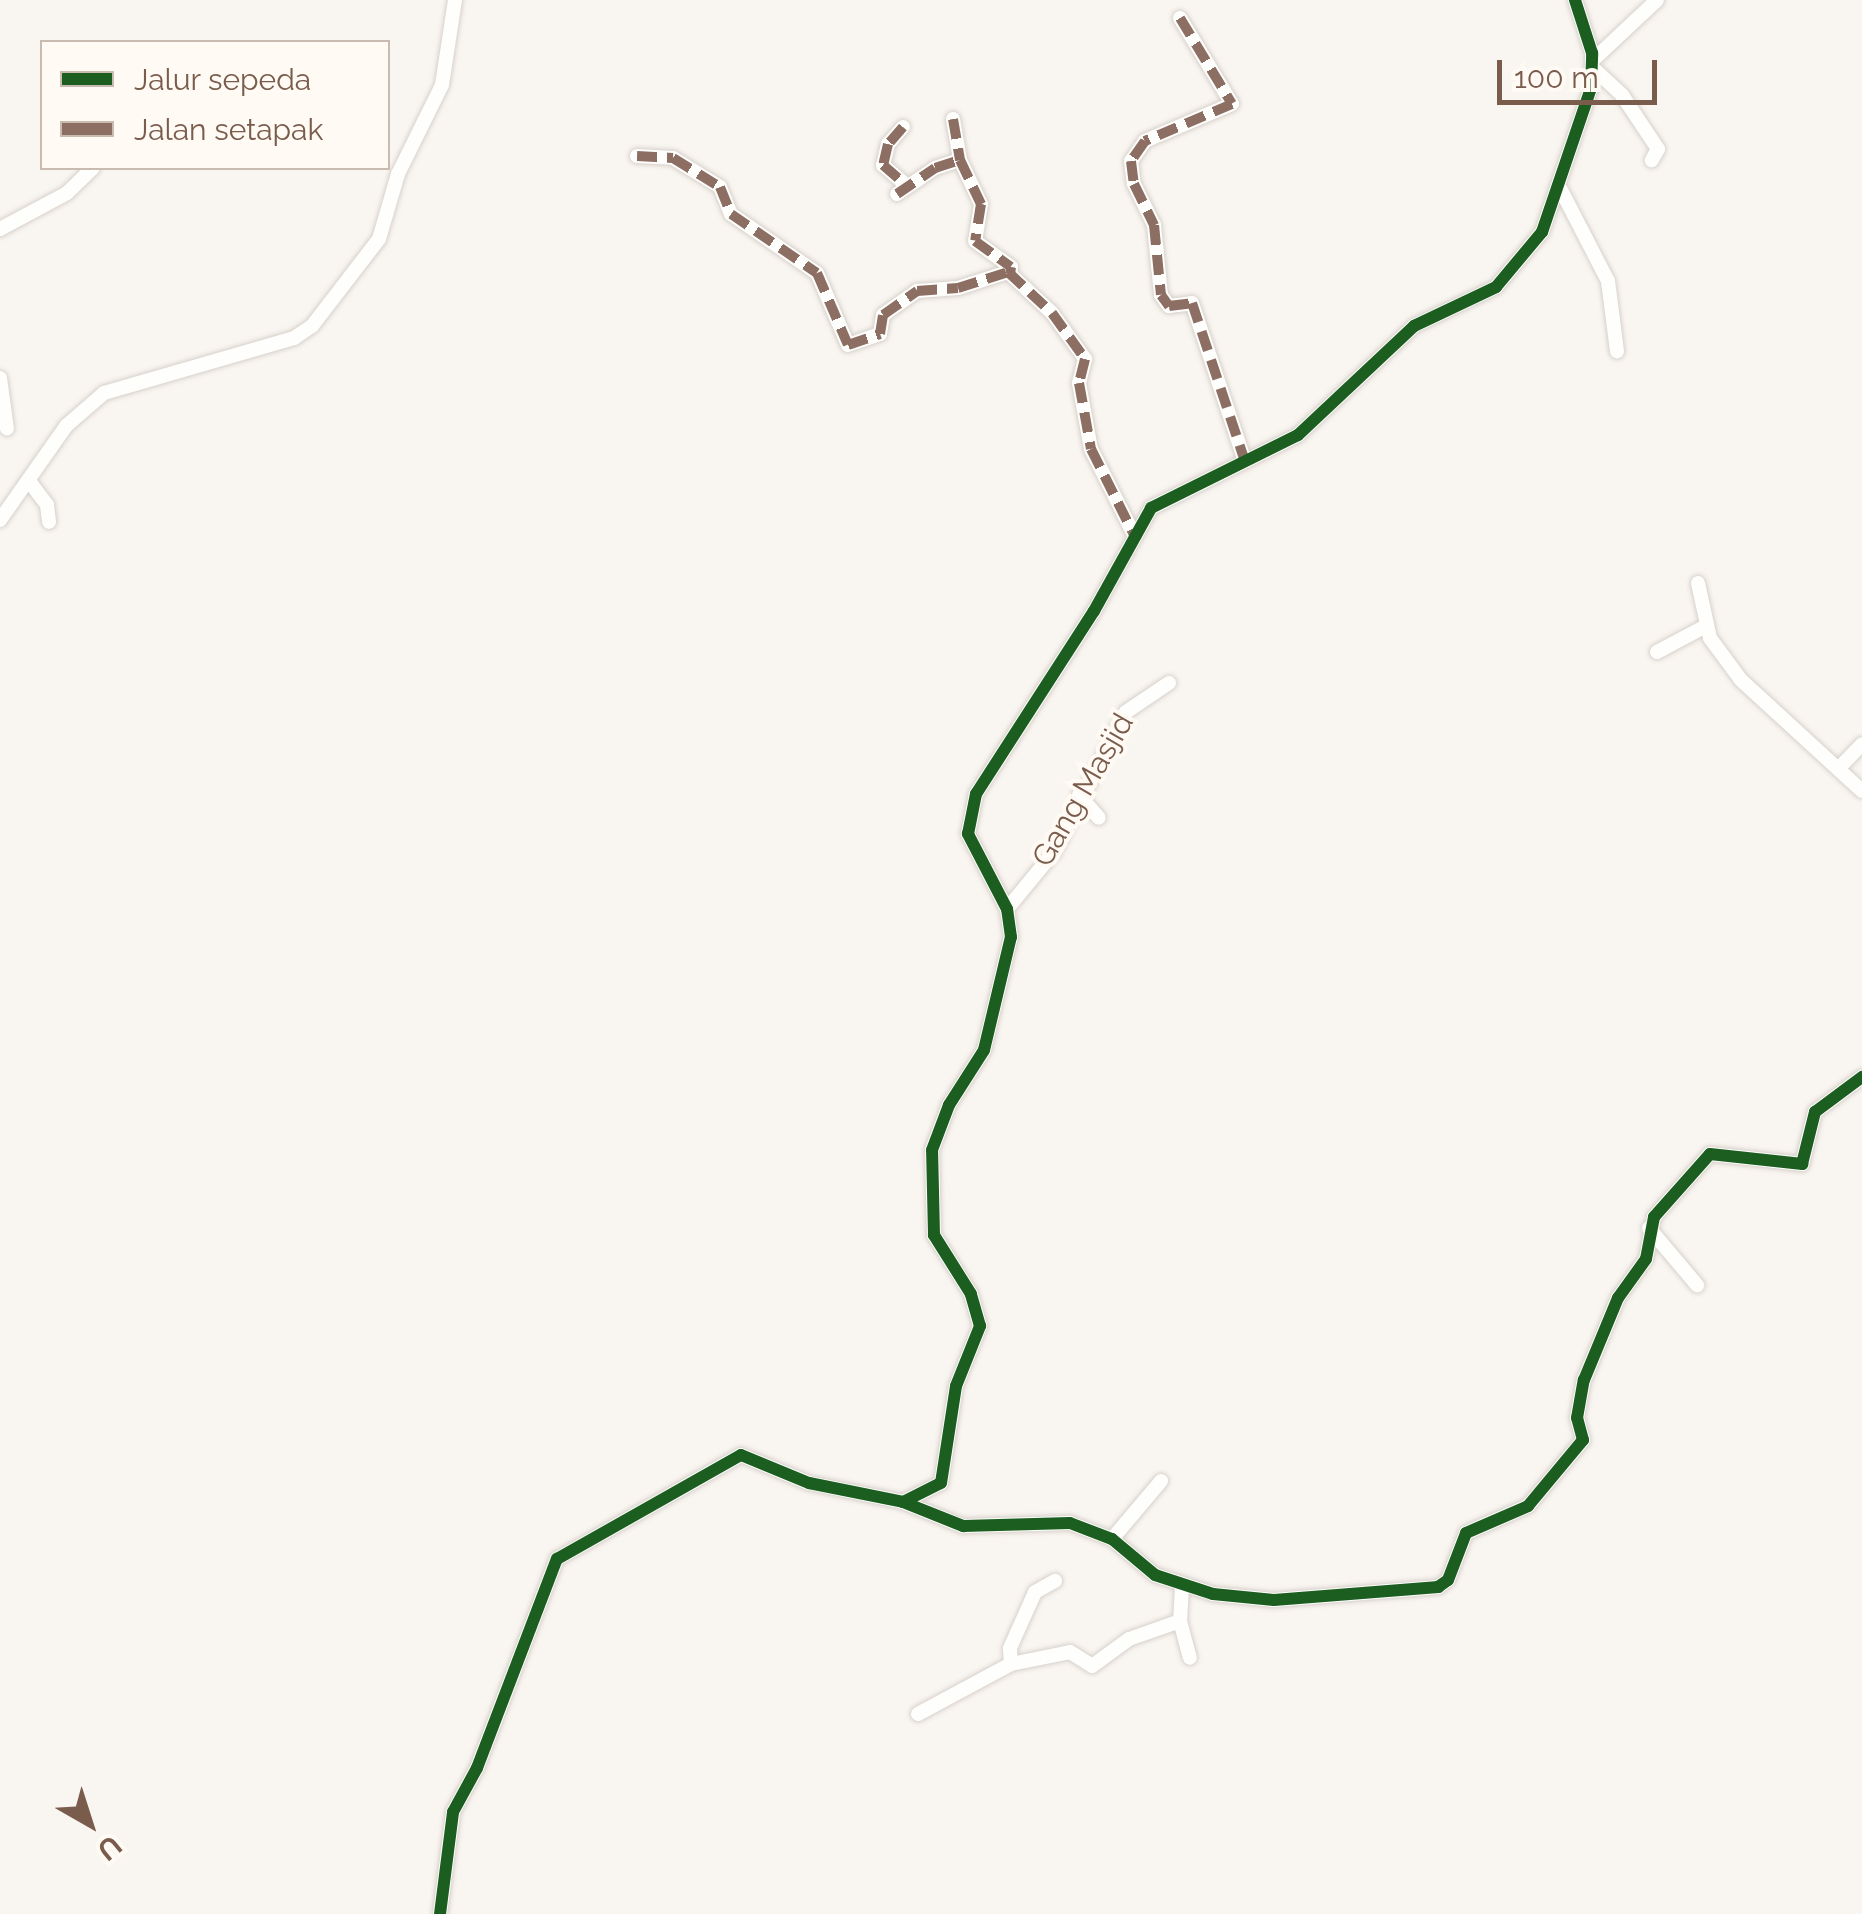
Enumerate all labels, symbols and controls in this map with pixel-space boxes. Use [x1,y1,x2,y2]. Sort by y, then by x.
legend [40,40,390,170]
scale bar [1502,40,1662,102]
text: 100 m [1514,60,1599,95]
text: Jalur sepeda [134,62,311,97]
text: Jalan setapak [134,112,323,147]
street label: Gang Masjid [1025,707,1141,873]
north arrow [40,1774,140,1874]
text: U [91,1828,128,1867]

